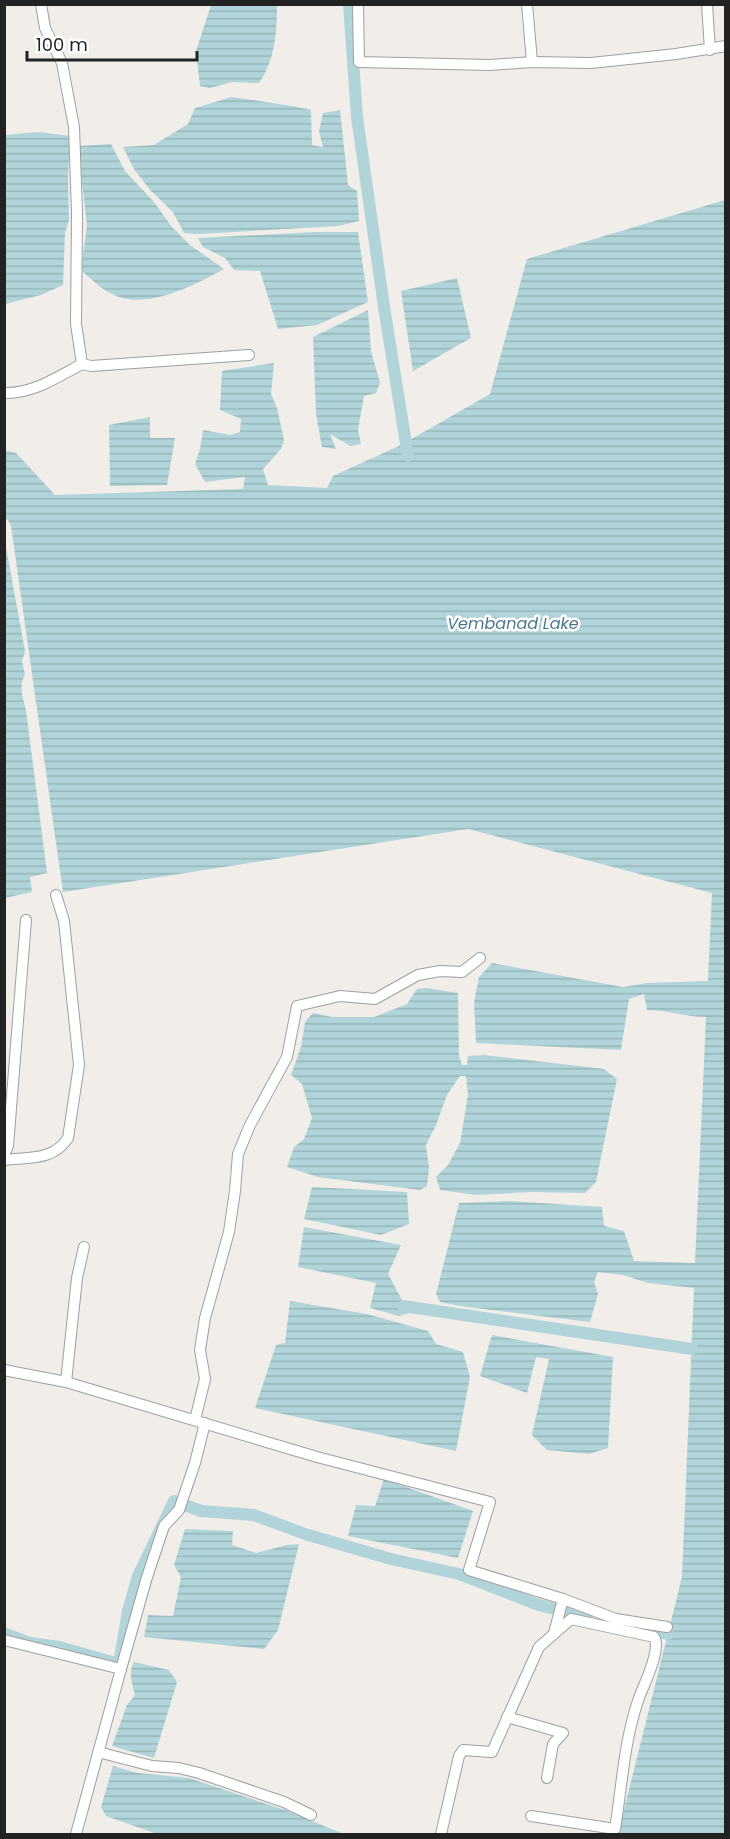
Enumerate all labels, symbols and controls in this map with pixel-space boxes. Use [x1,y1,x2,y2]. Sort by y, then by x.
scale bar [27,24,196,62]
text: 100 m [36,32,88,57]
water label: Vembanad Lake [447,612,579,635]

